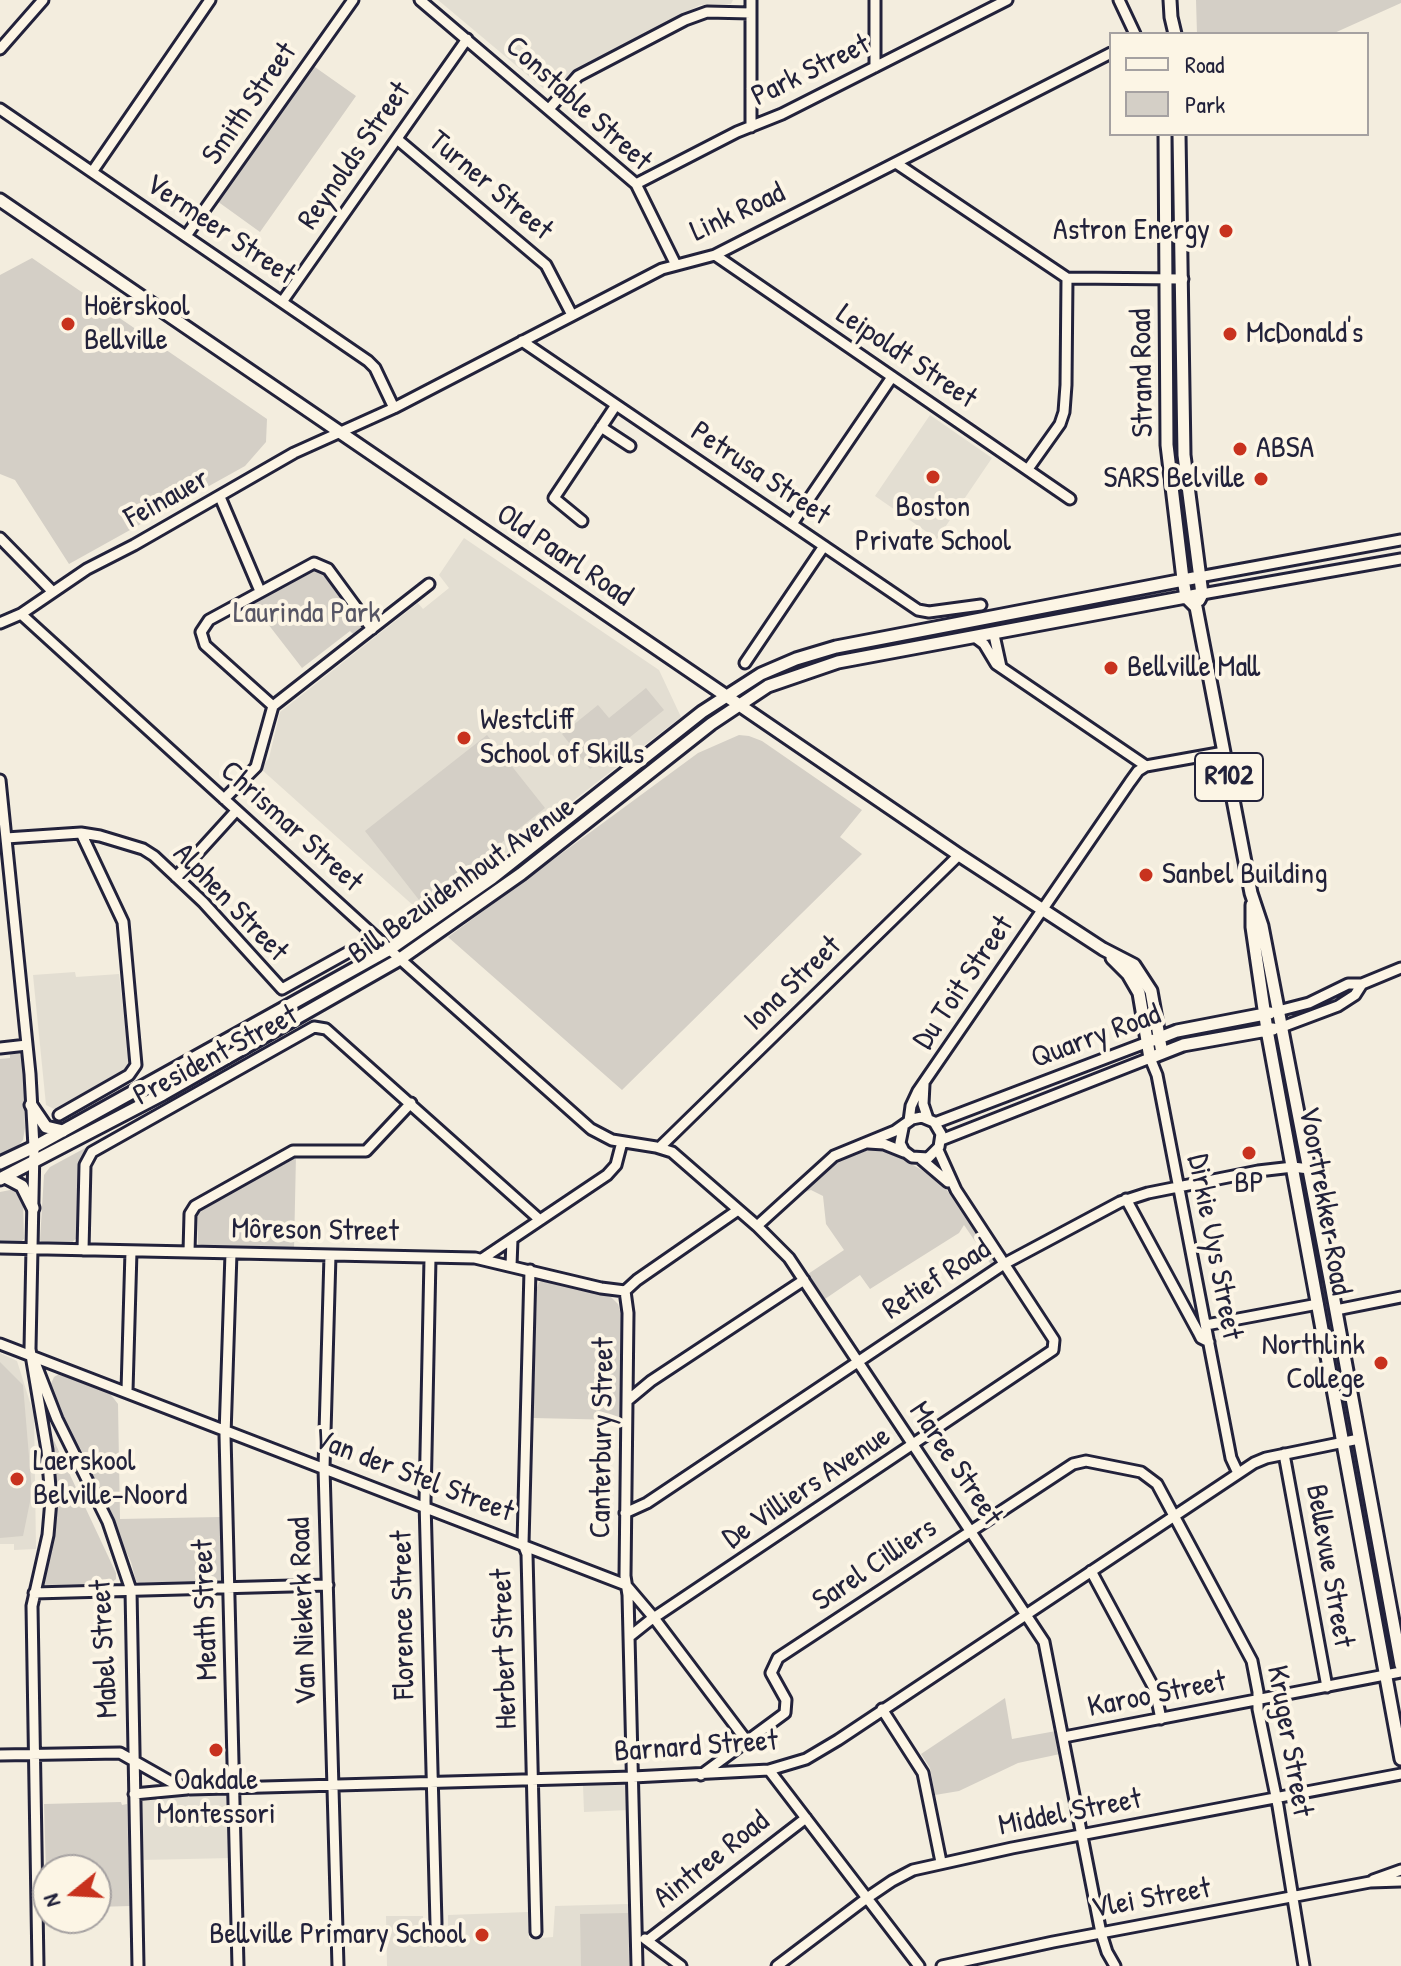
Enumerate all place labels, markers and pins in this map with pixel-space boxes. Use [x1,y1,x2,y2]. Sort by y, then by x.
place label: Astron Energy [1053,213,1210,249]
marker: Astron Energy [1217,222,1235,240]
place label: Hoërskool Bellville [84,289,190,360]
marker: Hoërskool Bellville [59,315,77,333]
place label: McDonald's [1246,316,1363,352]
marker: McDonald's [1221,325,1239,343]
place label: ABSA [1256,431,1314,467]
marker: ABSA [1231,440,1249,458]
place label: SARS Belville [1104,461,1245,497]
marker: Boston Private School [924,468,942,486]
marker: SARS Belville [1252,470,1270,488]
place label: Boston Private School [855,490,1011,560]
place label: Bellville Mall [1127,650,1260,686]
marker: Bellville Mall [1102,659,1120,677]
place label: Westcliff School of Skills [480,703,644,774]
marker: Westcliff School of Skills [455,729,473,747]
place label: Sanbel Building [1162,857,1328,893]
marker: Sanbel Building [1137,866,1155,884]
marker: BP [1240,1144,1258,1162]
place label: BP [1234,1166,1264,1202]
place label: Northlink College [1262,1328,1365,1398]
marker: Northlink College [1372,1354,1390,1372]
place label: Laerskool Belville-Noord [33,1444,187,1514]
marker: Laerskool Belville-Noord [8,1470,26,1488]
marker: Oakdale Montessori [207,1741,225,1759]
place label: Oakdale Montessori [156,1763,276,1834]
place label: Bellville Primary School [209,1917,466,1953]
marker: Bellville Primary School [473,1926,491,1944]

